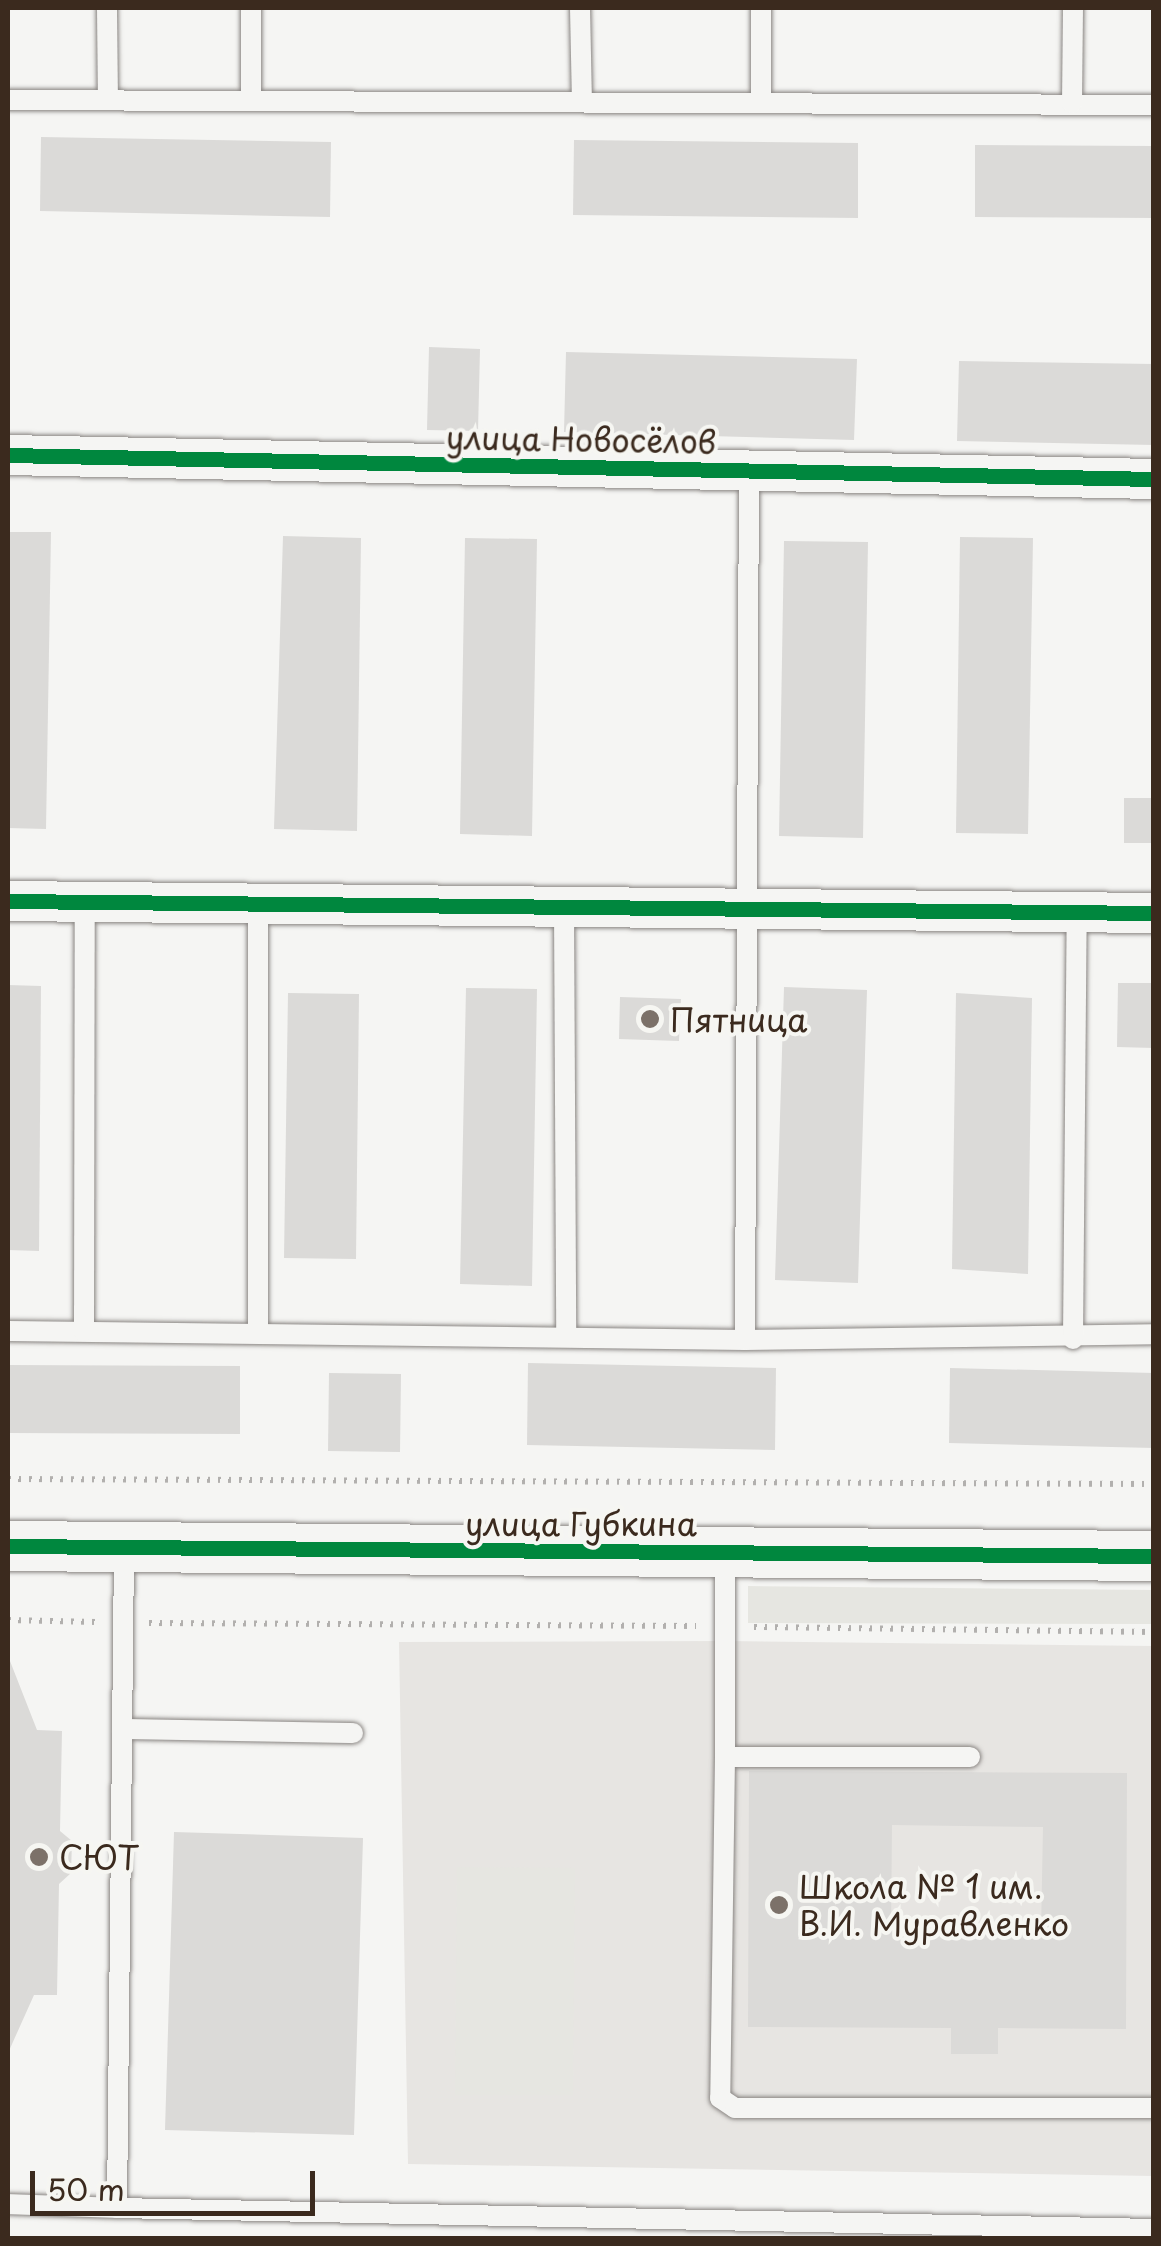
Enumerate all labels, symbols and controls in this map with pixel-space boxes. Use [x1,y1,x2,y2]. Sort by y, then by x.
street label: улица Новосёлов [445,417,717,461]
place label: Пятница [670,1000,807,1038]
marker: Пятница [639,1008,661,1030]
street label: улица Губкина [464,1504,698,1542]
place label: СЮТ [59,1838,139,1876]
marker: СЮТ [28,1846,50,1868]
place label: Школа № 1 им. В.И. Муравленко [799,1868,1069,1943]
marker: Школа № 1 им. В.И. Муравленко [768,1894,790,1916]
scale bar [35,2151,320,2213]
text: 50 m [47,2166,125,2211]

